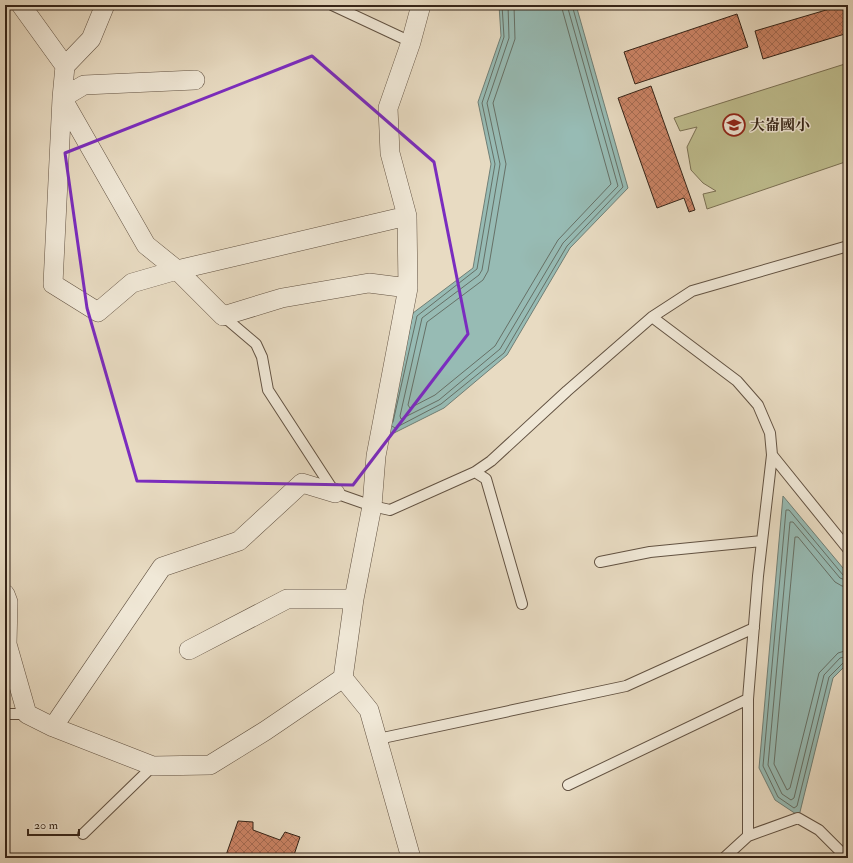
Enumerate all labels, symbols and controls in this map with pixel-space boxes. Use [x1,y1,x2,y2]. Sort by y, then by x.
school or university icon: 大崙國小 [721,112,747,138]
place label: 大崙國小 [750,116,810,135]
scale bar [28,811,79,837]
text: 20 m [34,818,59,833]

